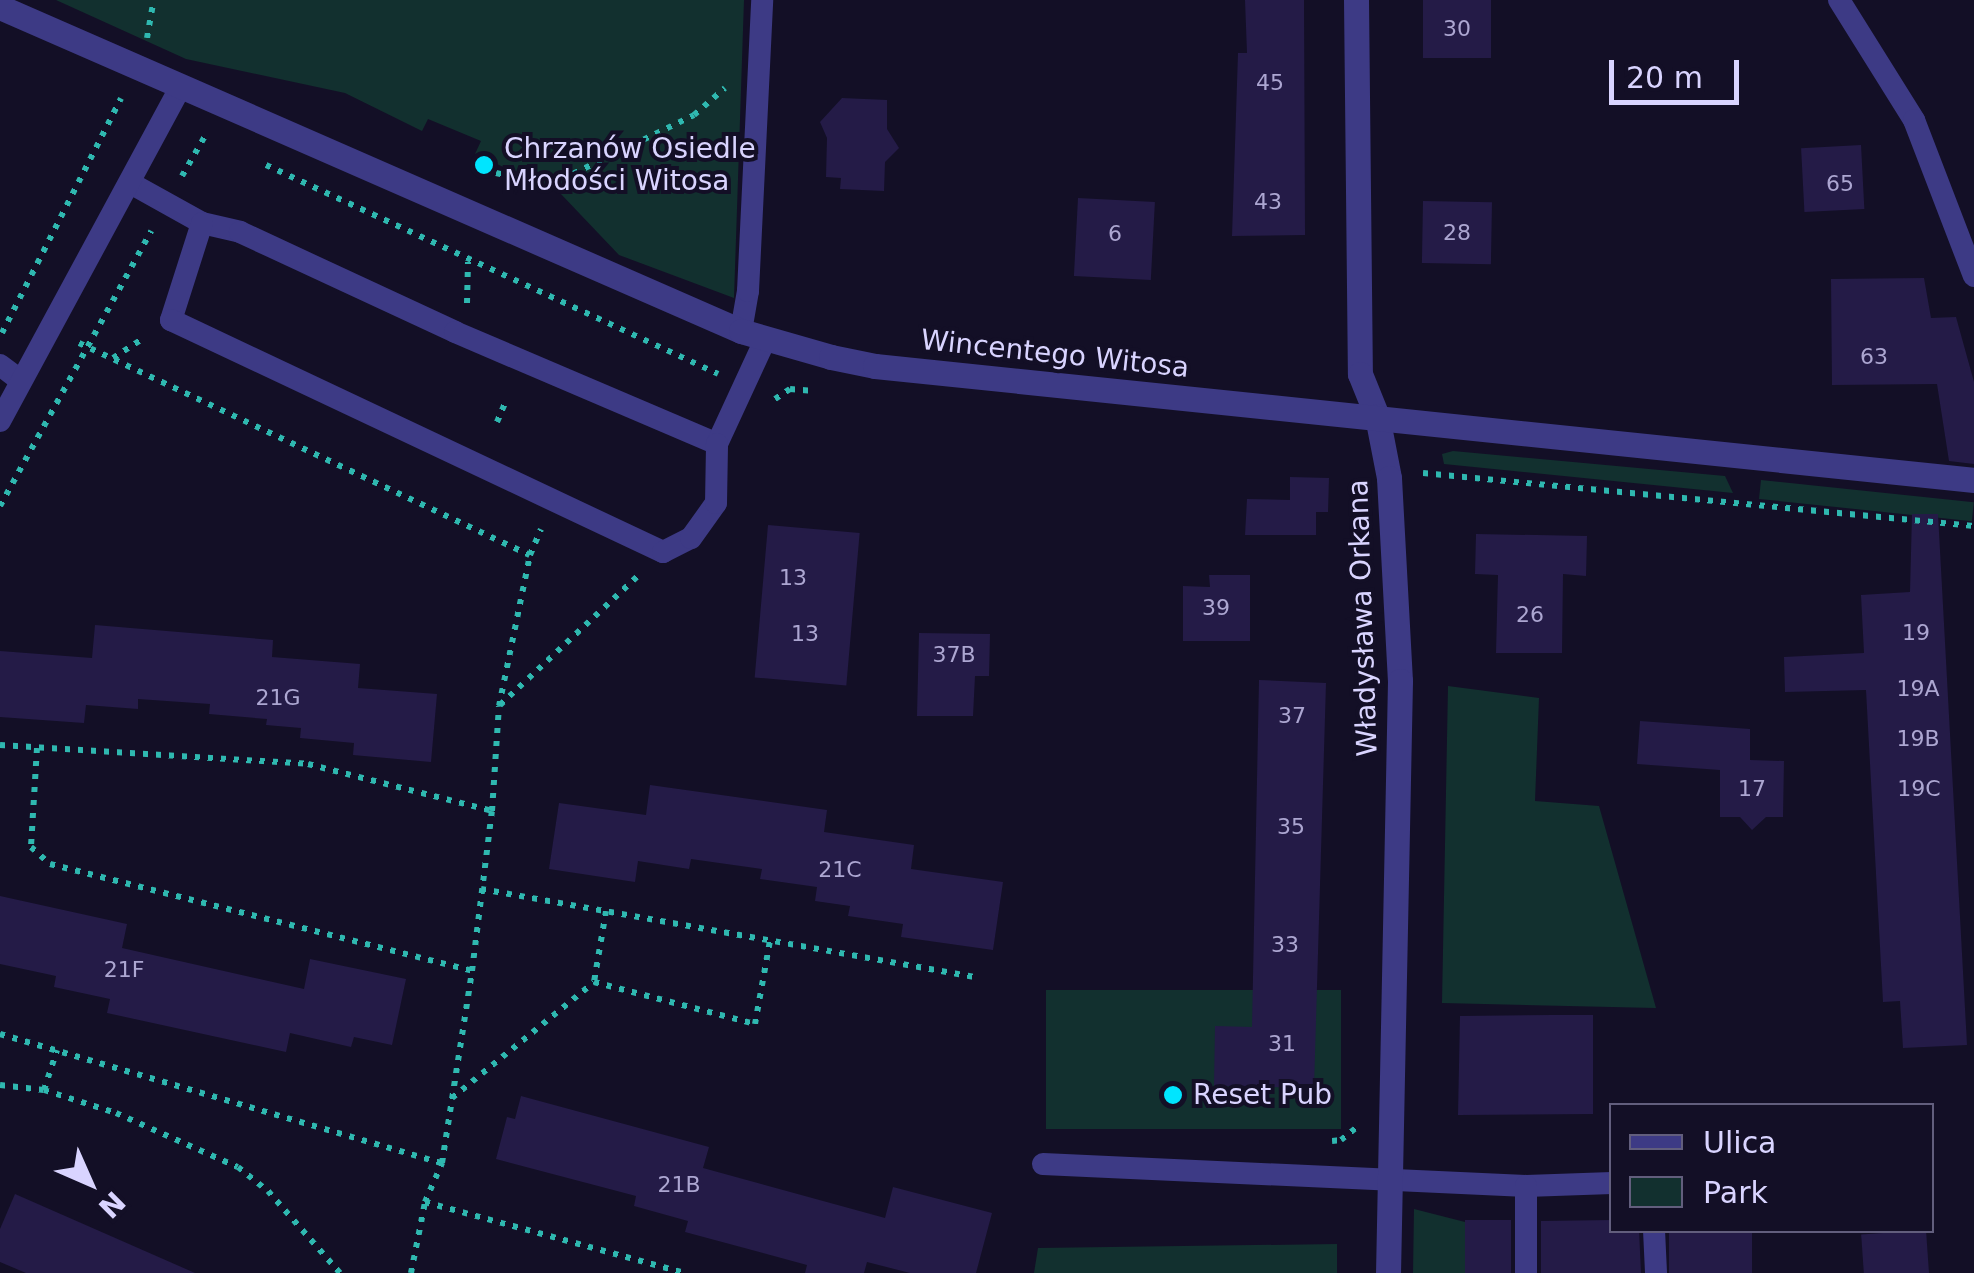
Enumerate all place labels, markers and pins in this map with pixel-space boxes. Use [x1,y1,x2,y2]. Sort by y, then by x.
place label: Chrzanów Osiedle Młodości Witosa [504,132,756,198]
marker: Chrzanów Osiedle Młodości Witosa [473,154,495,176]
place label: Reset Pub [1193,1078,1332,1112]
marker: Reset Pub [1162,1084,1184,1106]

